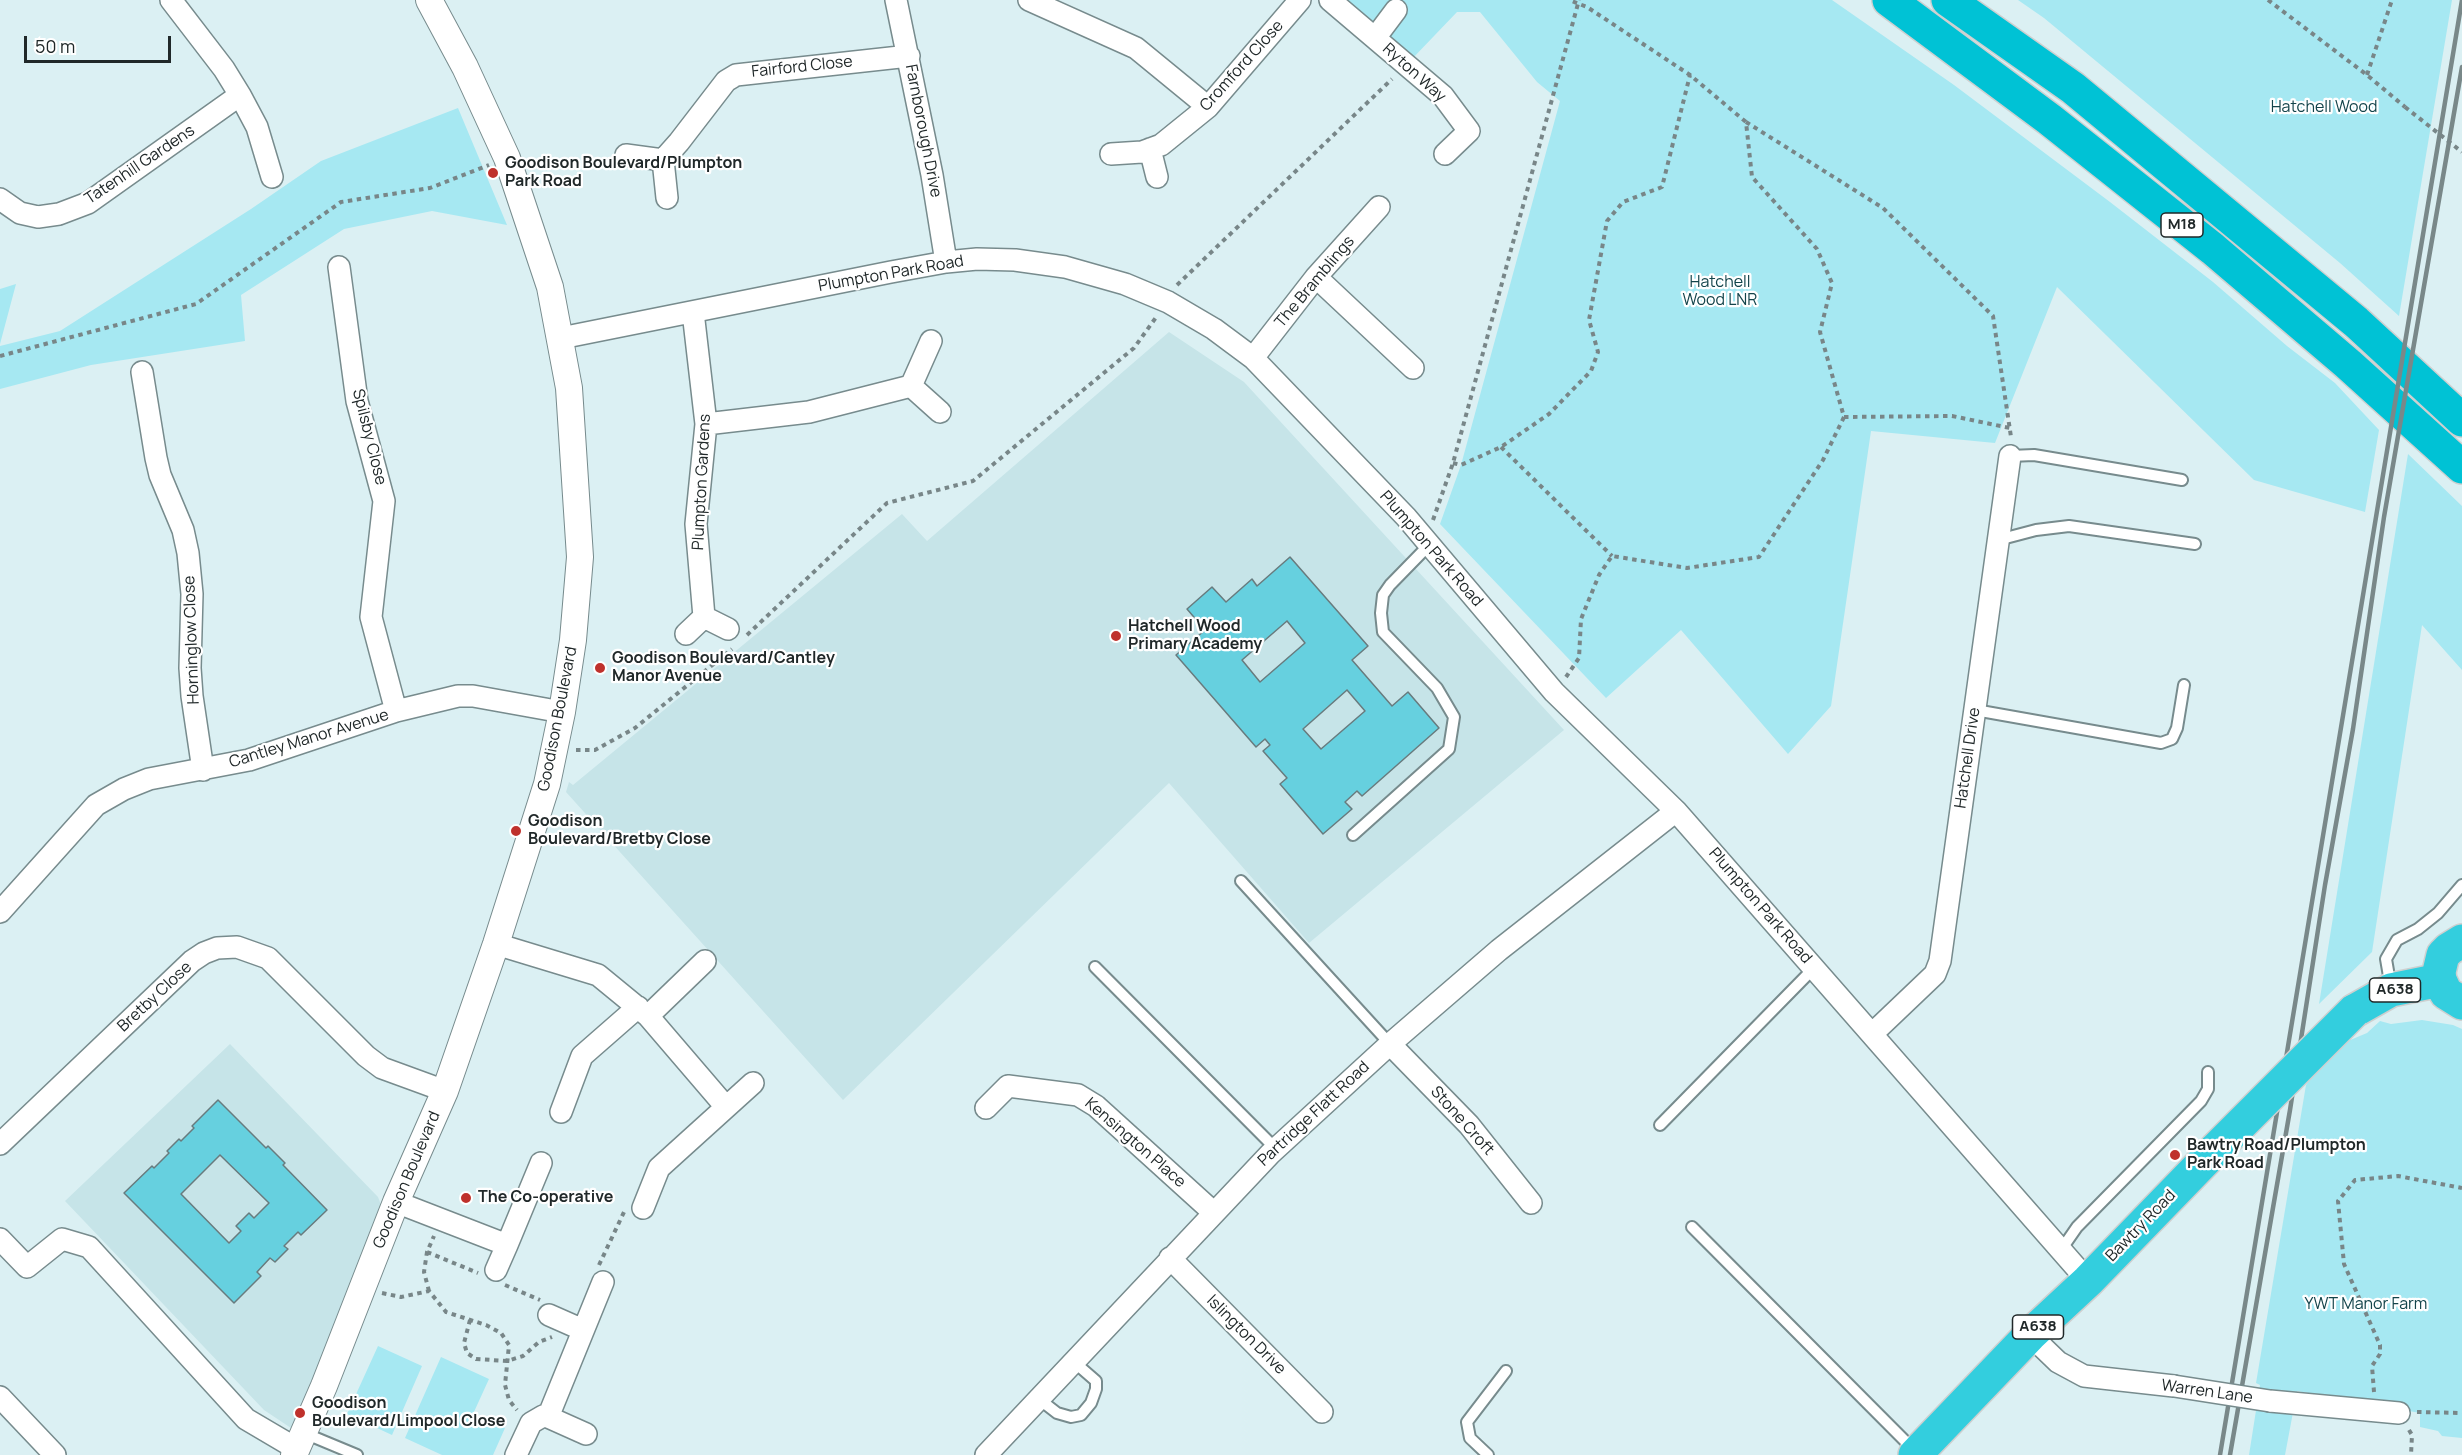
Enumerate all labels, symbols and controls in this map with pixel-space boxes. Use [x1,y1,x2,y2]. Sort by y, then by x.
street label: Cromford Close [1196,17,1288,115]
scale bar [27,24,174,62]
text: 50 m [35,34,75,58]
street label: Ryton Way [1378,40,1450,106]
street label: Fairford Close [750,52,854,82]
street label: Farnborough Drive [901,63,945,199]
park label: Hatchell Wood [2271,98,2377,118]
street label: Tatenhill Gardens [81,121,199,209]
place label: Goodison Boulevard/Plumpton Park Road [505,154,742,192]
marker: Goodison Boulevard/Plumpton Park Road [486,166,500,180]
road number: M18 [2161,213,2203,237]
street label: The Bramblings [1271,232,1359,332]
street label: Plumpton Park Road [817,252,965,296]
park label: Hatchell Wood LNR [1683,273,1757,311]
street label: Spilsby Close [348,387,390,487]
street label: Plumpton Gardens [689,413,715,551]
street label: Plumpton Park Road [1375,487,1487,611]
street label: Horninglow Close [180,575,204,705]
place label: Hatchell Wood Primary Academy [1128,617,1262,655]
marker: Hatchell Wood Primary Academy [1109,629,1123,643]
street label: Goodison Boulevard [535,645,581,793]
place label: Goodison Boulevard/Cantley Manor Avenue [612,649,835,687]
marker: Goodison Boulevard/Cantley Manor Avenue [593,661,607,675]
street label: Cantley Manor Avenue [227,706,391,772]
street label: Hatchell Drive [1951,706,1985,810]
place label: Goodison Boulevard/Bretby Close [528,812,711,850]
marker: Goodison Boulevard/Bretby Close [509,824,523,838]
street label: Plumpton Park Road [1704,844,1816,968]
street label: Bretby Close [114,958,196,1036]
road number: A638 [2370,978,2420,1002]
street label: Partridge Flatt Road [1254,1058,1374,1170]
street label: Stone Croft [1426,1083,1498,1159]
street label: Kensington Place [1081,1094,1189,1192]
street label: Goodison Boulevard [369,1109,445,1251]
place label: Bawtry Road/Plumpton Park Road [2187,1136,2366,1174]
marker: Bawtry Road/Plumpton Park Road [2168,1148,2182,1162]
street label: Bawtry Road [2102,1186,2180,1266]
place label: The Co-operative [478,1188,613,1208]
marker: The Co-operative [459,1191,473,1205]
street label: Islington Drive [1202,1291,1290,1379]
park label: YWT Manor Farm [2305,1295,2427,1315]
road number: A638 [2012,1315,2064,1339]
street label: Warren Lane [2160,1376,2254,1408]
place label: Goodison Boulevard/Limpool Close [312,1394,505,1432]
marker: Goodison Boulevard/Limpool Close [293,1406,307,1420]

